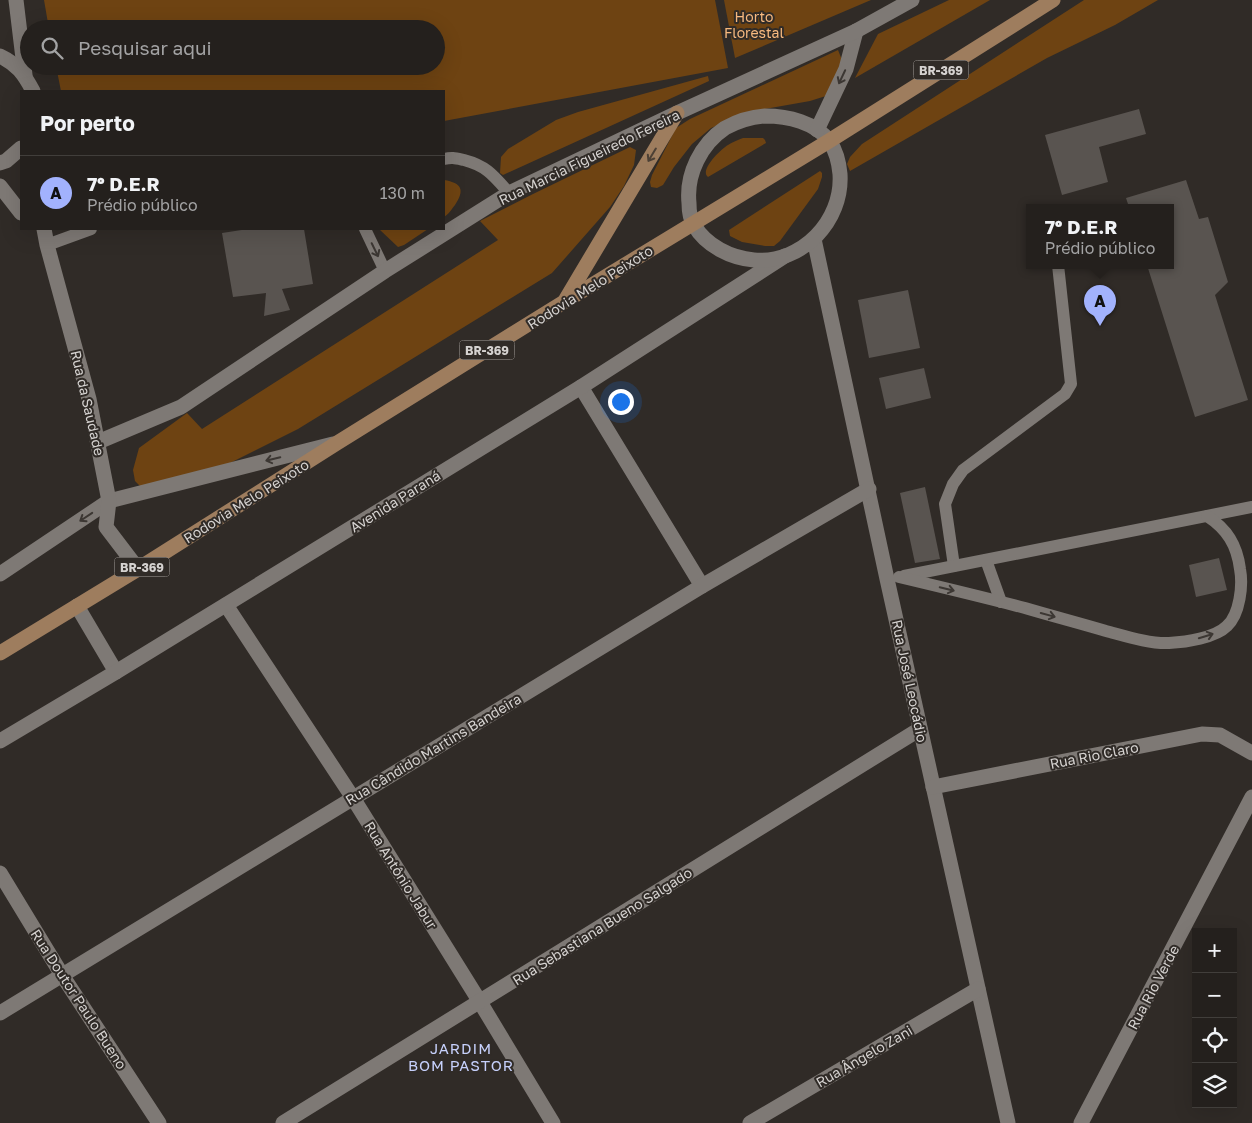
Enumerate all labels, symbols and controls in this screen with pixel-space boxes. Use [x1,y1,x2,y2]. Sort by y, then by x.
park label: Horto Florestal [724,8,784,41]
search box [20,20,445,75]
icon: search [38,34,66,62]
text: Pesquisar aqui [78,36,212,59]
road number: BR-369 [914,60,968,80]
one-way arrow [837,69,846,84]
street label: Rua Marcia Figueiredo Fereira [496,106,682,208]
text: Por perto [40,110,135,136]
one-way arrow [647,148,657,162]
text: 7º D.E.R [87,172,160,195]
text: A [50,183,62,203]
text: 130 m [380,183,425,203]
text: Prédio público [87,195,198,215]
popup [1026,204,1174,269]
text: 7º D.E.R [1045,215,1117,238]
text: Prédio público [1045,238,1155,258]
street label: Rodovia Melo Peixoto [524,241,656,333]
one-way arrow [371,243,381,258]
pin: A [1084,285,1116,326]
road number: BR-369 [460,340,514,360]
street label: Rua da Saudade [68,349,108,457]
your location [608,389,634,415]
street label: Rodovia Melo Peixoto [180,455,312,547]
one-way arrow [266,455,282,465]
street label: Avenida Paraná [347,466,443,536]
one-way arrow [79,512,93,522]
road number: BR-369 [114,558,170,576]
one-way arrow [938,585,954,594]
one-way arrow [1040,610,1056,620]
street label: Rua José Leocádio [889,618,931,744]
one-way arrow [1198,631,1214,640]
street label: Rua Cândido Martins Bandeira [342,690,524,808]
street label: Rua Rio Claro [1048,738,1140,772]
street label: Rua Antônio Jabur [361,818,441,932]
street label: Rua Sebastiana Bueno Salgado [509,864,695,988]
street label: Rua Doutor Paulo Bueno [27,926,131,1072]
map controls [1192,928,1237,1108]
button: + [1192,928,1237,973]
street label: Rua Rio Verde [1124,942,1182,1032]
button: − [1192,973,1237,1018]
button: locate [1192,1018,1237,1063]
street label: Rua Ângelo Zani [813,1021,915,1091]
district label: JARDIM BOM PASTOR [408,1039,514,1074]
button: layers [1192,1063,1237,1108]

